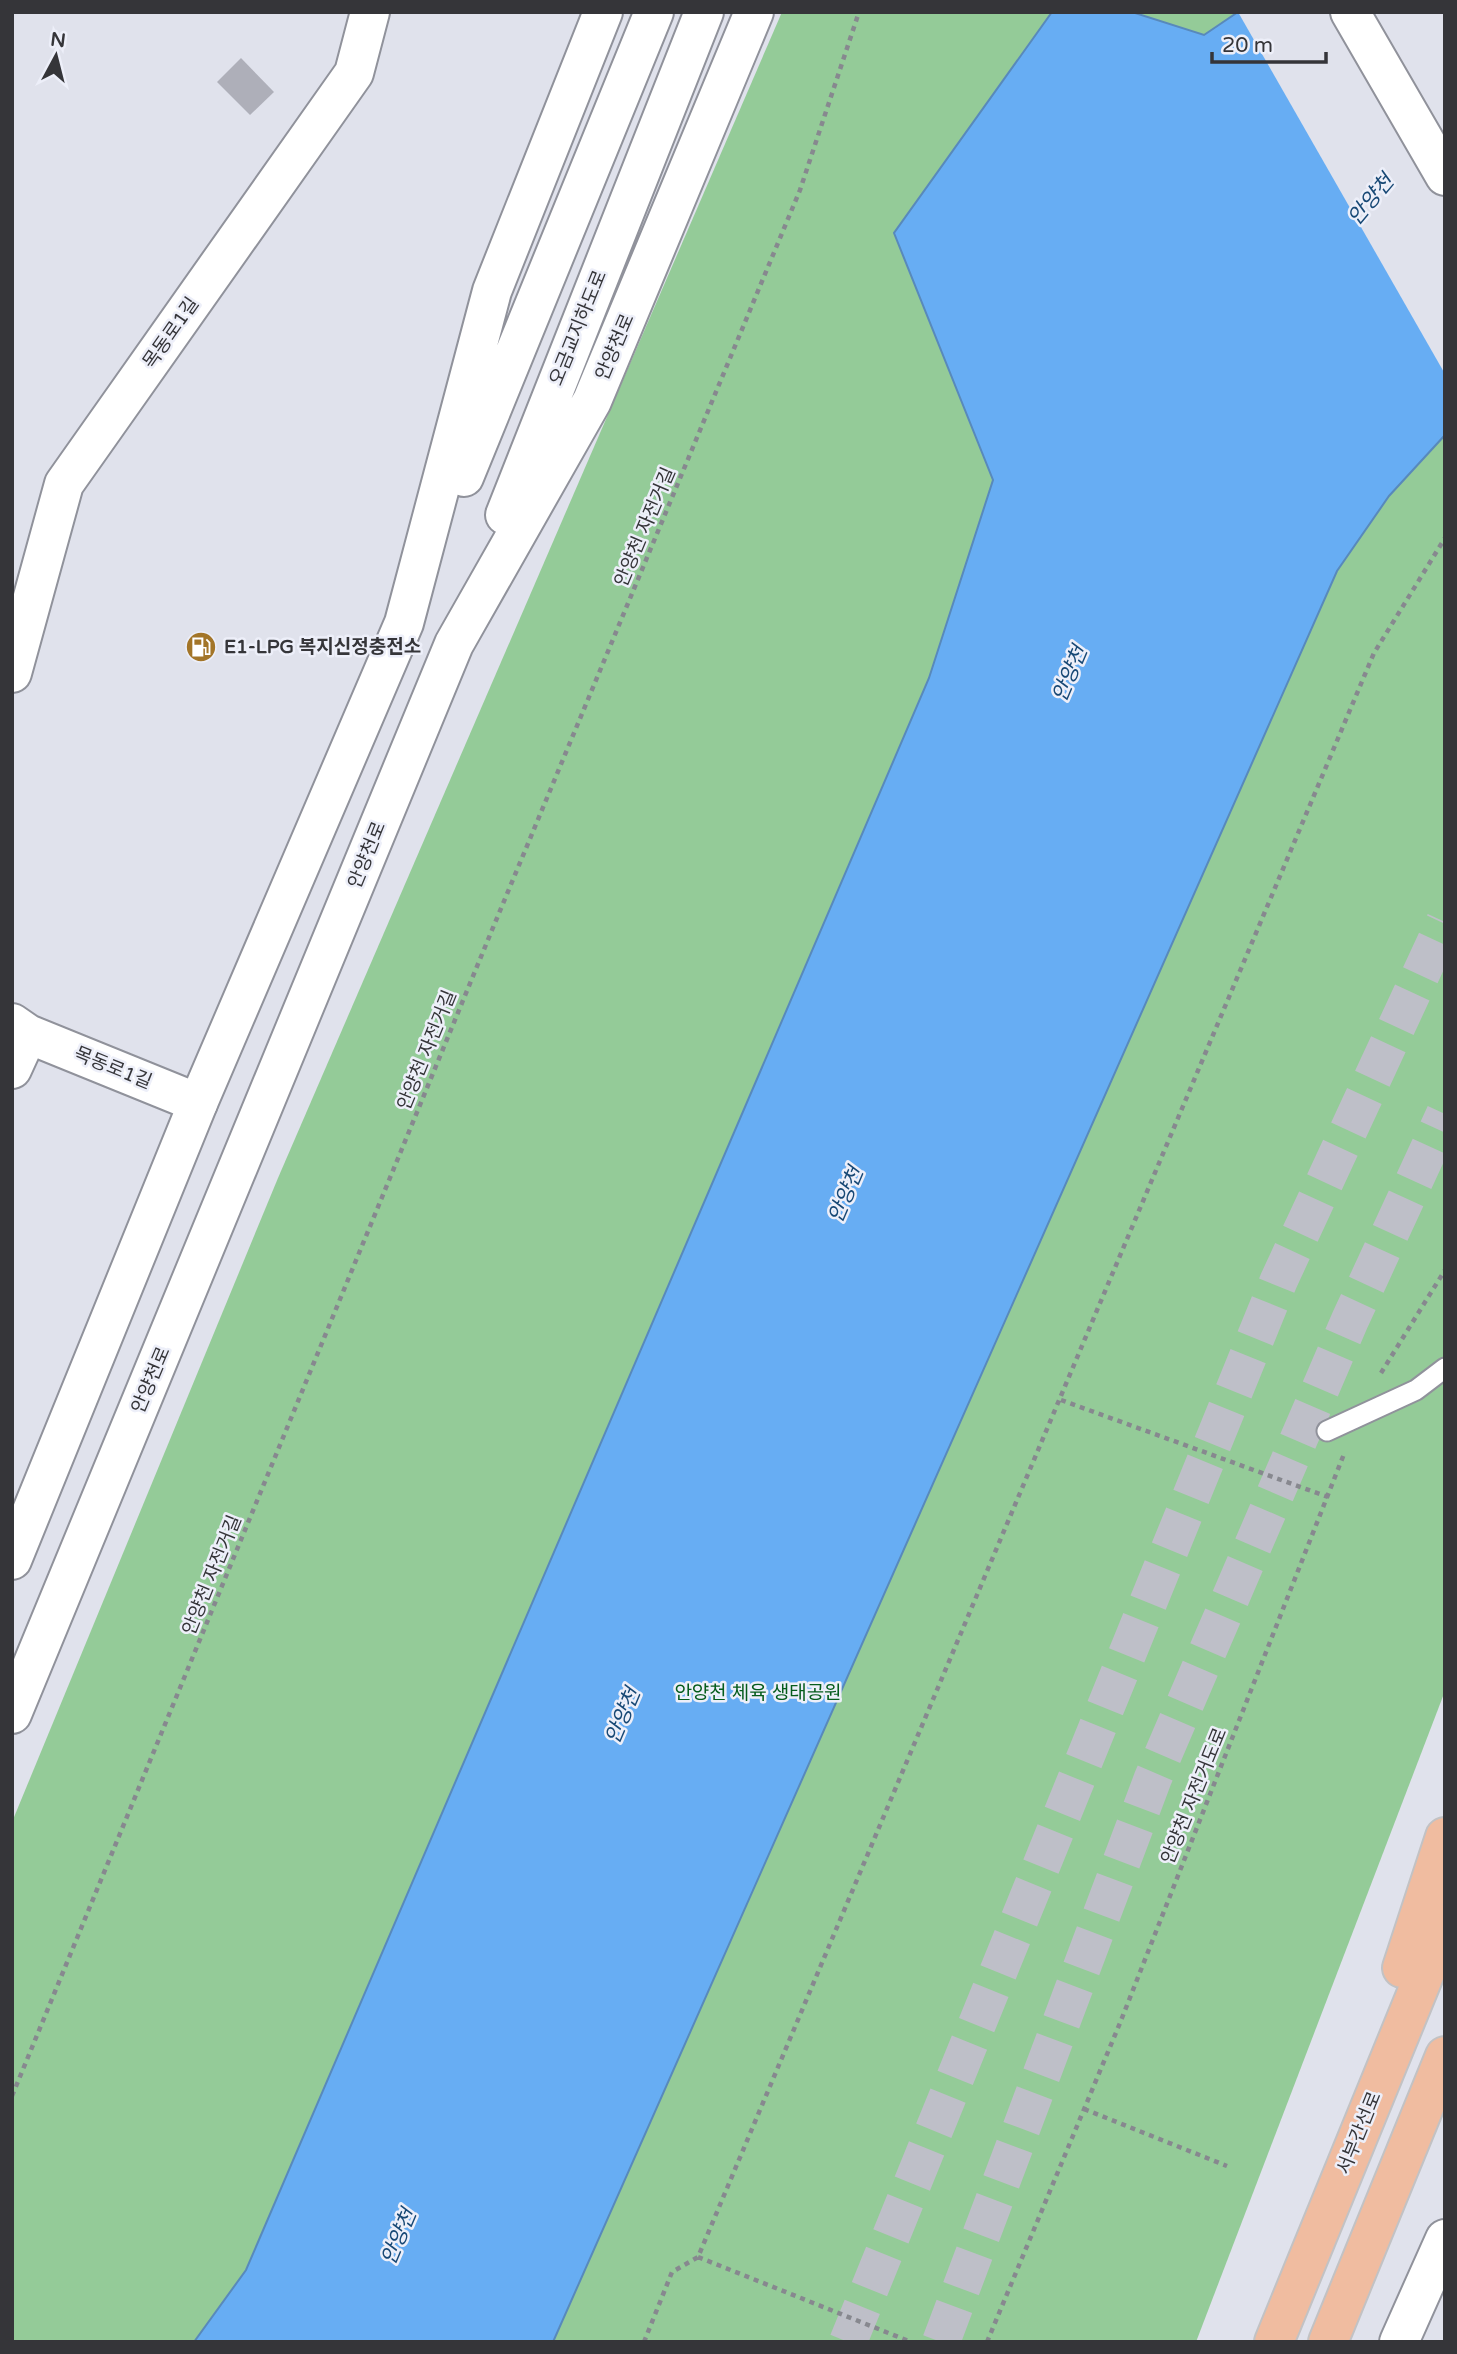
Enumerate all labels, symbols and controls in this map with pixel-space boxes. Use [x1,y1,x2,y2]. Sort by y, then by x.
north arrow [21,21,91,91]
scale bar [1212,21,1326,65]
text: N [49,28,67,52]
text: 20 m [1222,33,1273,58]
water label: 안양천 [1343,168,1401,230]
street label: 오금교지하도로 [545,267,611,389]
street label: 목동로1길 [139,293,203,373]
street label: 안양천로 [591,311,639,383]
street label: 안양천 자전거길 [610,464,680,590]
fuel station icon: E1-LPG 복지신정충전소 [184,630,218,664]
place label: E1-LPG 복지신정충전소 [224,636,421,658]
water label: 안양천 [1047,640,1094,706]
street label: 안양천로 [344,818,390,892]
street label: 안양천 자전거길 [393,987,461,1113]
street label: 목동로1길 [71,1042,155,1094]
water label: 안양천 [823,1161,870,1227]
street label: 안양천로 [127,1344,175,1416]
street label: 안양천 자전거길 [178,1512,246,1638]
water label: 안양천 [600,1682,647,1748]
park label: 안양천 체육 생태공원 [674,1682,842,1704]
street label: 안양천 자전거도로 [1157,1725,1231,1867]
street label: 서부간선로 [1332,2088,1386,2178]
water label: 안양천 [376,2203,423,2269]

